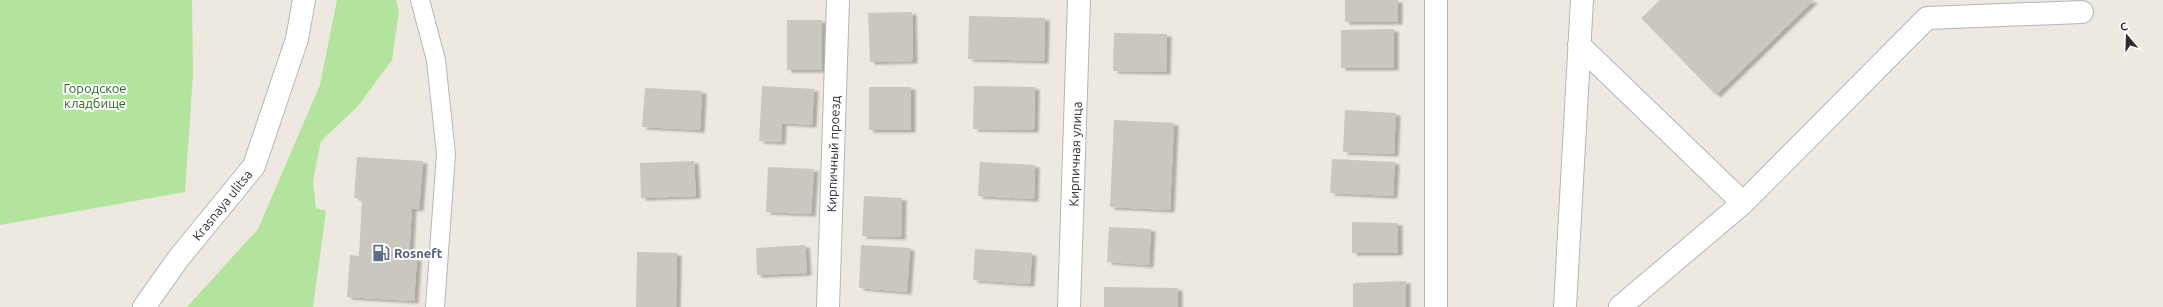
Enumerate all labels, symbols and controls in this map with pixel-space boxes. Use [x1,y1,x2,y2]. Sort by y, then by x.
north arrow [2107,16,2147,56]
text: С [2118,20,2129,33]
park label: Городское кладбище [64,81,126,110]
street label: Кирпичный проезд [824,95,842,213]
street label: Кирпичная улица [1066,101,1084,207]
street label: Krasnaya ulitsa [189,167,255,243]
fuel station icon: Rosneft [371,243,391,263]
place label: Rosneft [394,246,443,260]

